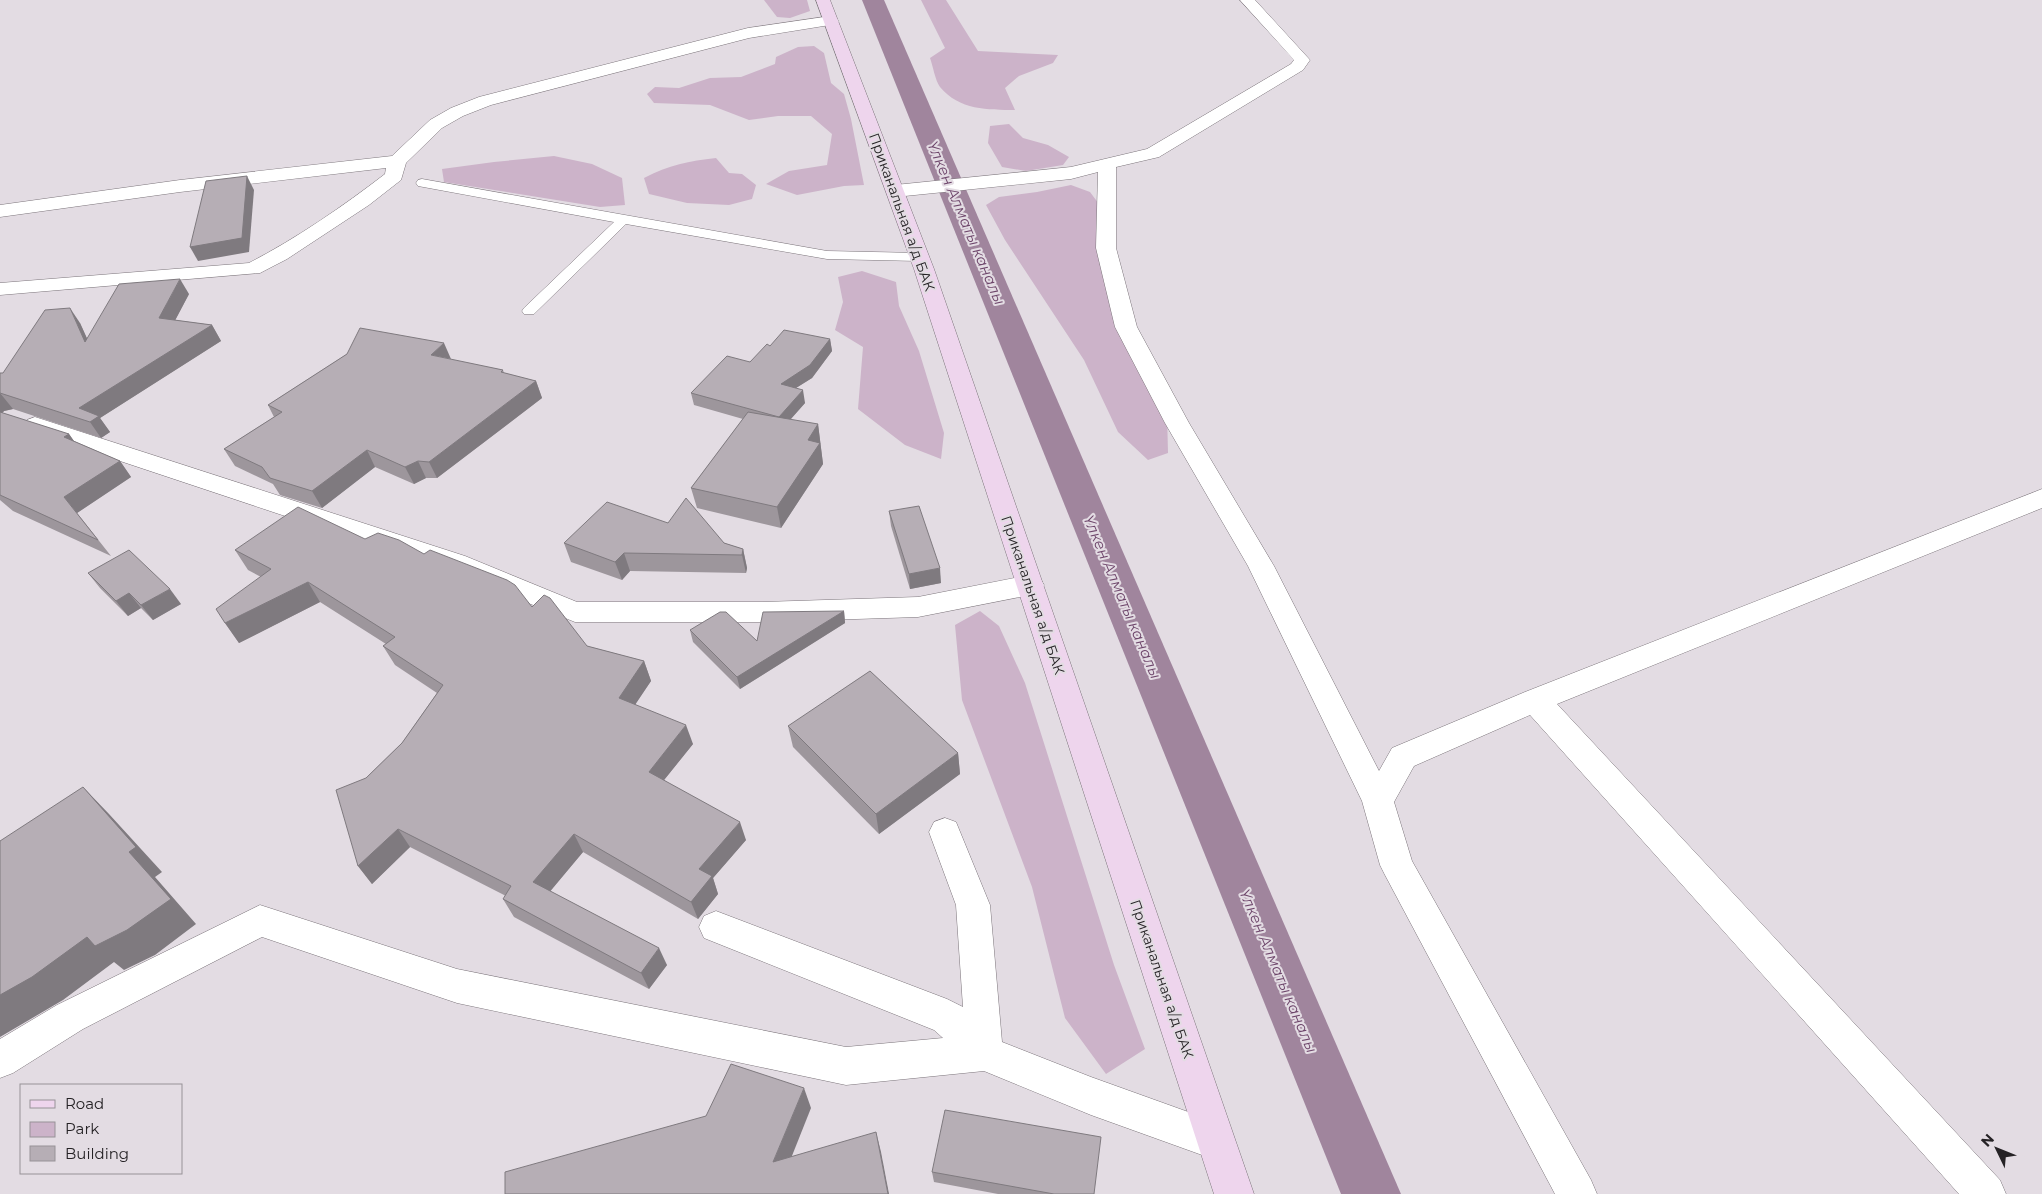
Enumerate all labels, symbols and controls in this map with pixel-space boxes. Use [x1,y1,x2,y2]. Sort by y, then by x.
street label: Приканальная а/д БАК [865,130,939,294]
water label: Үлкен Алматы каналы [923,138,1010,308]
water label: Үлкен Алматы каналы [1079,512,1166,682]
street label: Приканальная а/д БАК [997,513,1069,677]
water label: Үлкен Алматы каналы [1235,886,1322,1056]
street label: Приканальная а/д БАК [1126,897,1198,1061]
legend [20,1084,182,1174]
text: Road [65,1094,104,1113]
text: Park [65,1119,99,1138]
north arrow [1972,1124,2022,1174]
text: N [1977,1130,1998,1150]
text: Building [65,1144,129,1163]

